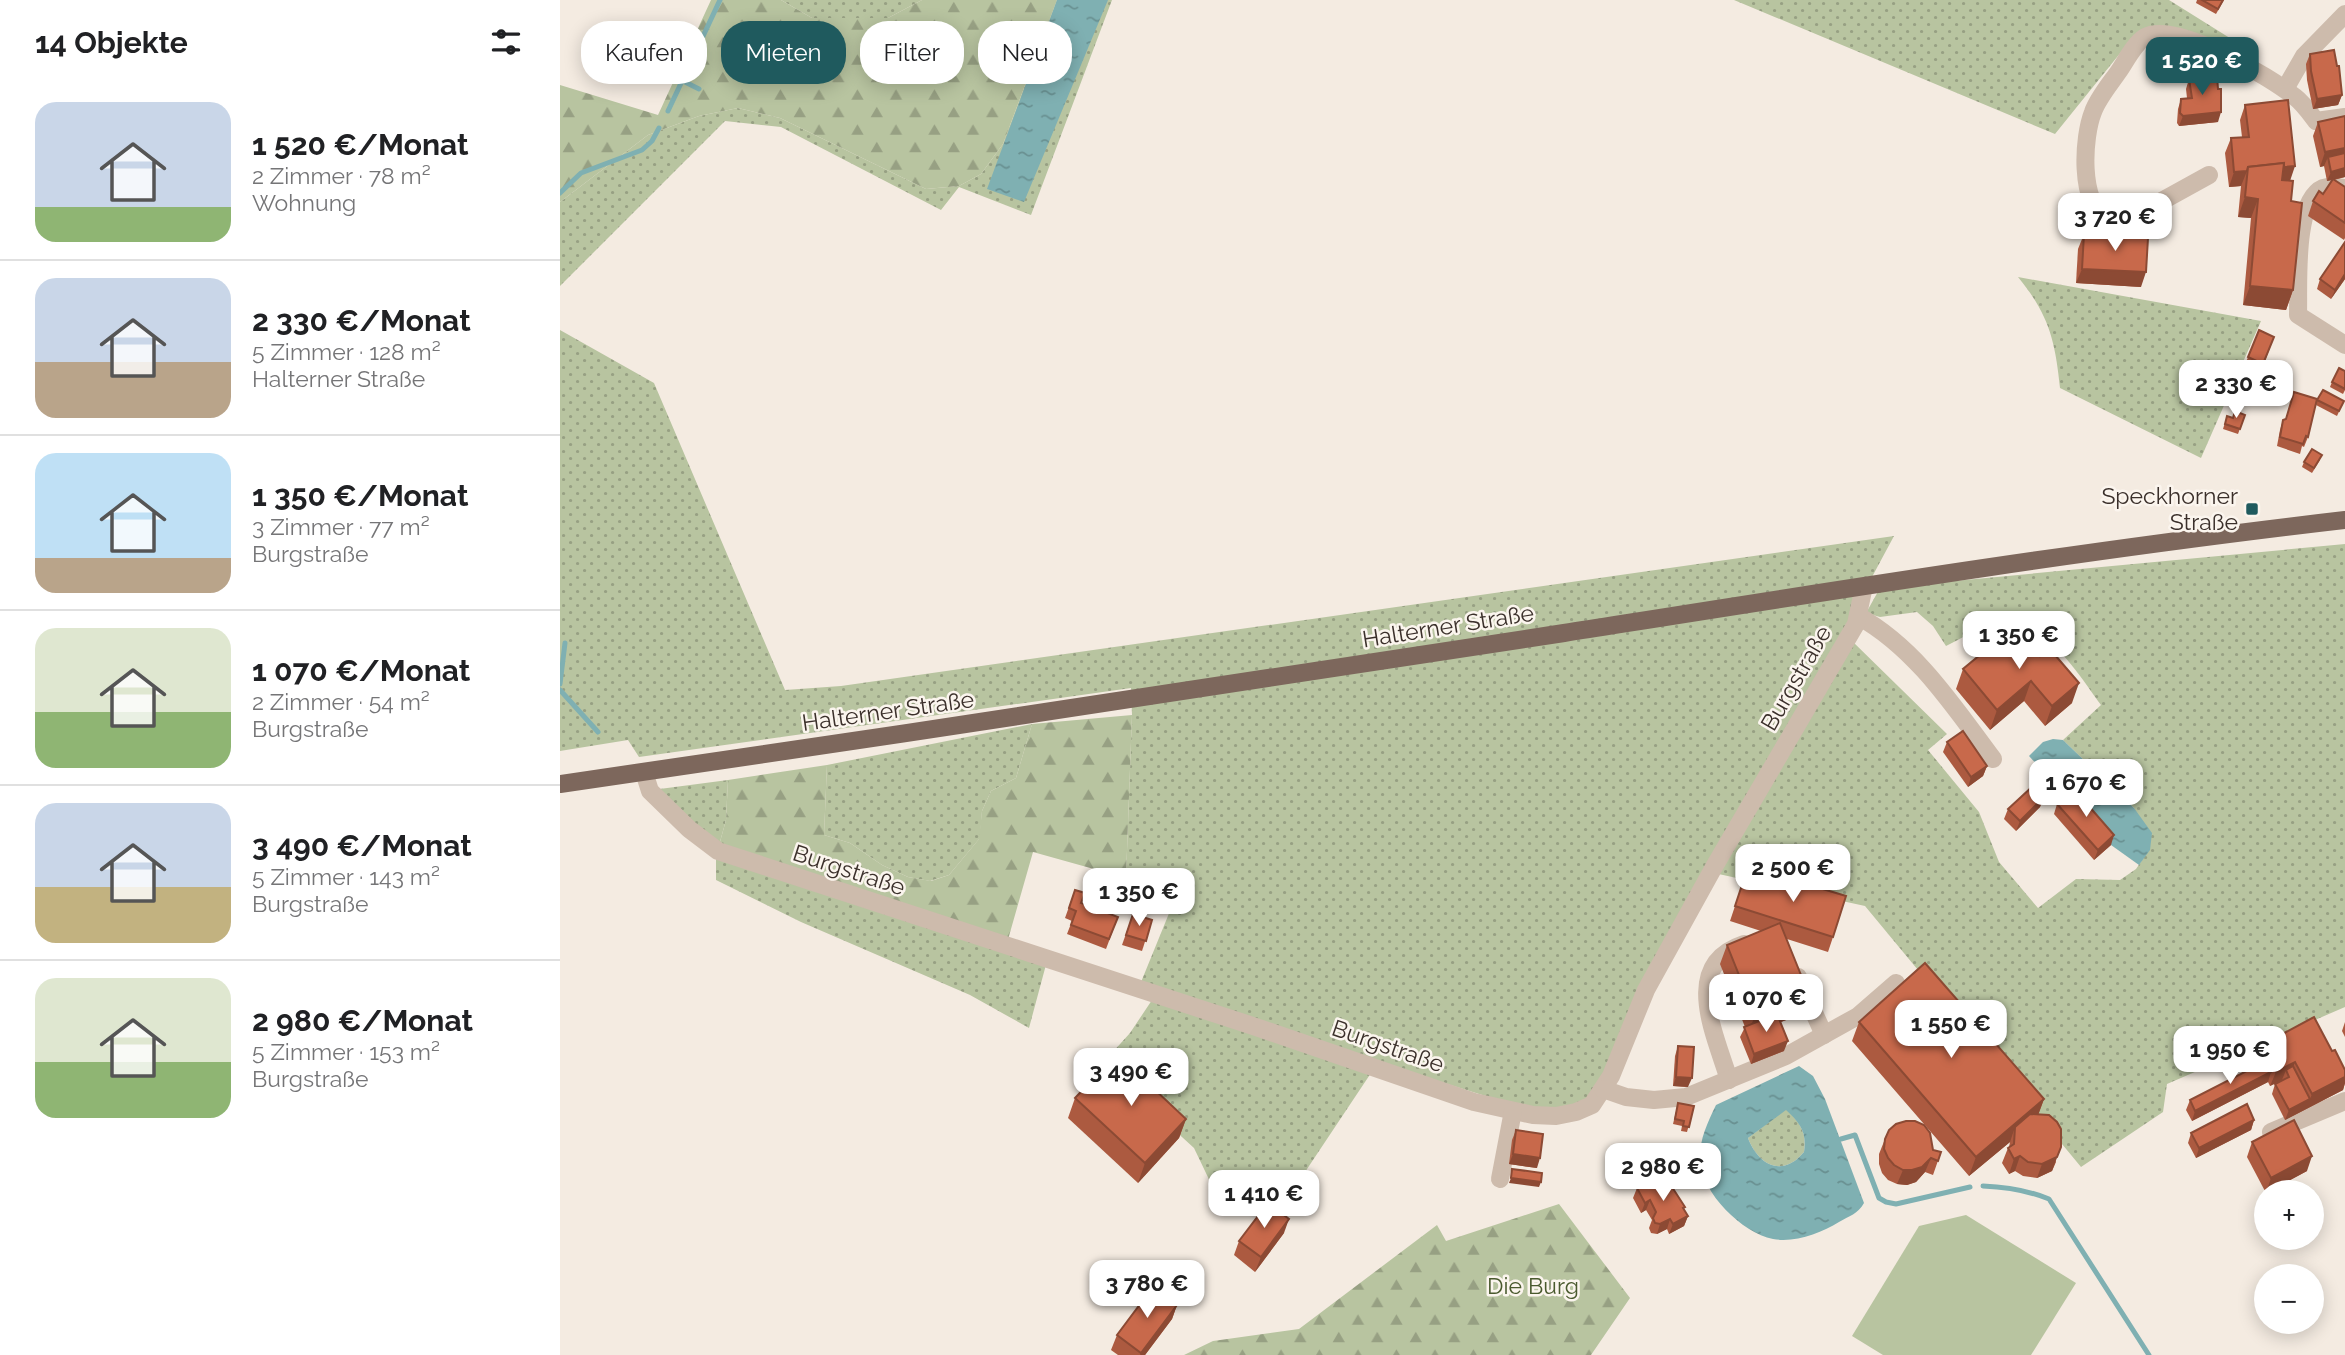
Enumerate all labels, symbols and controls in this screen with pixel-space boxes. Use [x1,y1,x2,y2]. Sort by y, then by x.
chip: Kaufen [581,21,707,84]
chip: Mieten [721,21,846,84]
chip: Filter [860,21,964,84]
chip: Neu [978,21,1072,84]
icon: filters [487,23,525,61]
text: 14 Objekte [35,25,188,60]
pin: 1 520 € [2137,38,2267,97]
text: 1 520 € [2162,46,2242,73]
text: 1 520 €/Monat [252,127,469,162]
icon: home [91,130,175,214]
text: 2 Zimmer · 78 m² [252,162,431,189]
text: Wohnung [252,189,356,216]
pin: 3 720 € [2050,194,2180,253]
text: 3 720 € [2074,202,2156,229]
text: 2 330 €/Monat [252,303,471,338]
icon: home [91,306,175,390]
text: 5 Zimmer · 128 m² [252,338,441,365]
pin: 2 330 € [2171,360,2301,420]
text: Halterner Straße [252,365,425,392]
text: 2 330 € [2195,369,2277,396]
text: 1 350 €/Monat [252,478,468,513]
icon: home [91,481,175,565]
place label: Speckhorner Straße [2101,482,2238,535]
marker: Speckhorner Straße [2244,501,2260,517]
text: 3 Zimmer · 77 m² [252,513,430,540]
text: Burgstraße [252,540,369,567]
street label: Halterner Straße [1360,599,1536,652]
pin: 1 350 € [1954,612,2084,671]
text: 1 350 € [1979,620,2059,647]
street label: Burgstraße [1755,621,1836,735]
text: 1 070 €/Monat [252,653,470,688]
icon: home [91,656,175,740]
street label: Halterner Straße [800,685,976,736]
text: 2 Zimmer · 54 m² [252,688,430,715]
text: Burgstraße [252,715,369,742]
pin: 1 670 € [2021,760,2151,819]
text: 1 670 € [2045,768,2127,795]
text: 3 490 €/Monat [252,828,472,863]
icon: home [91,831,175,915]
street label: Burgstraße [790,839,909,900]
pin: 2 500 € [1728,844,1858,904]
text: 2 500 € [1751,853,1835,880]
text: 5 Zimmer · 143 m² [252,863,440,890]
pin: 1 350 € [1074,869,1204,928]
text: 1 350 € [1099,877,1179,904]
text: Burgstraße [252,890,369,917]
pin: 1 070 € [1701,974,1831,1034]
text: 1 070 € [1725,983,1807,1010]
pin: 1 550 € [1886,1000,2016,1060]
text: 2 980 €/Monat [252,1003,473,1038]
icon: home [91,1006,175,1090]
text: 1 550 € [1911,1009,1991,1036]
street label: Burgstraße [1329,1014,1448,1077]
pin: 1 950 € [2165,1026,2295,1086]
text: 1 950 € [2189,1035,2271,1062]
text: 5 Zimmer · 153 m² [252,1038,440,1065]
pin: 3 490 € [1066,1048,1196,1108]
text: 3 490 € [1089,1057,1173,1084]
text: Burgstraße [252,1065,369,1092]
pin: 2 980 € [1598,1144,1728,1203]
text: 2 980 € [1621,1152,1705,1179]
pin: 1 410 € [1199,1170,1329,1230]
text: 1 410 € [1224,1179,1304,1206]
map controls [2254,1180,2324,1334]
button: + [2254,1180,2324,1250]
pin: 3 780 € [1082,1260,1212,1320]
button: − [2254,1264,2324,1334]
text: 3 780 € [1105,1269,1189,1296]
park label: Die Burg [1487,1272,1579,1299]

